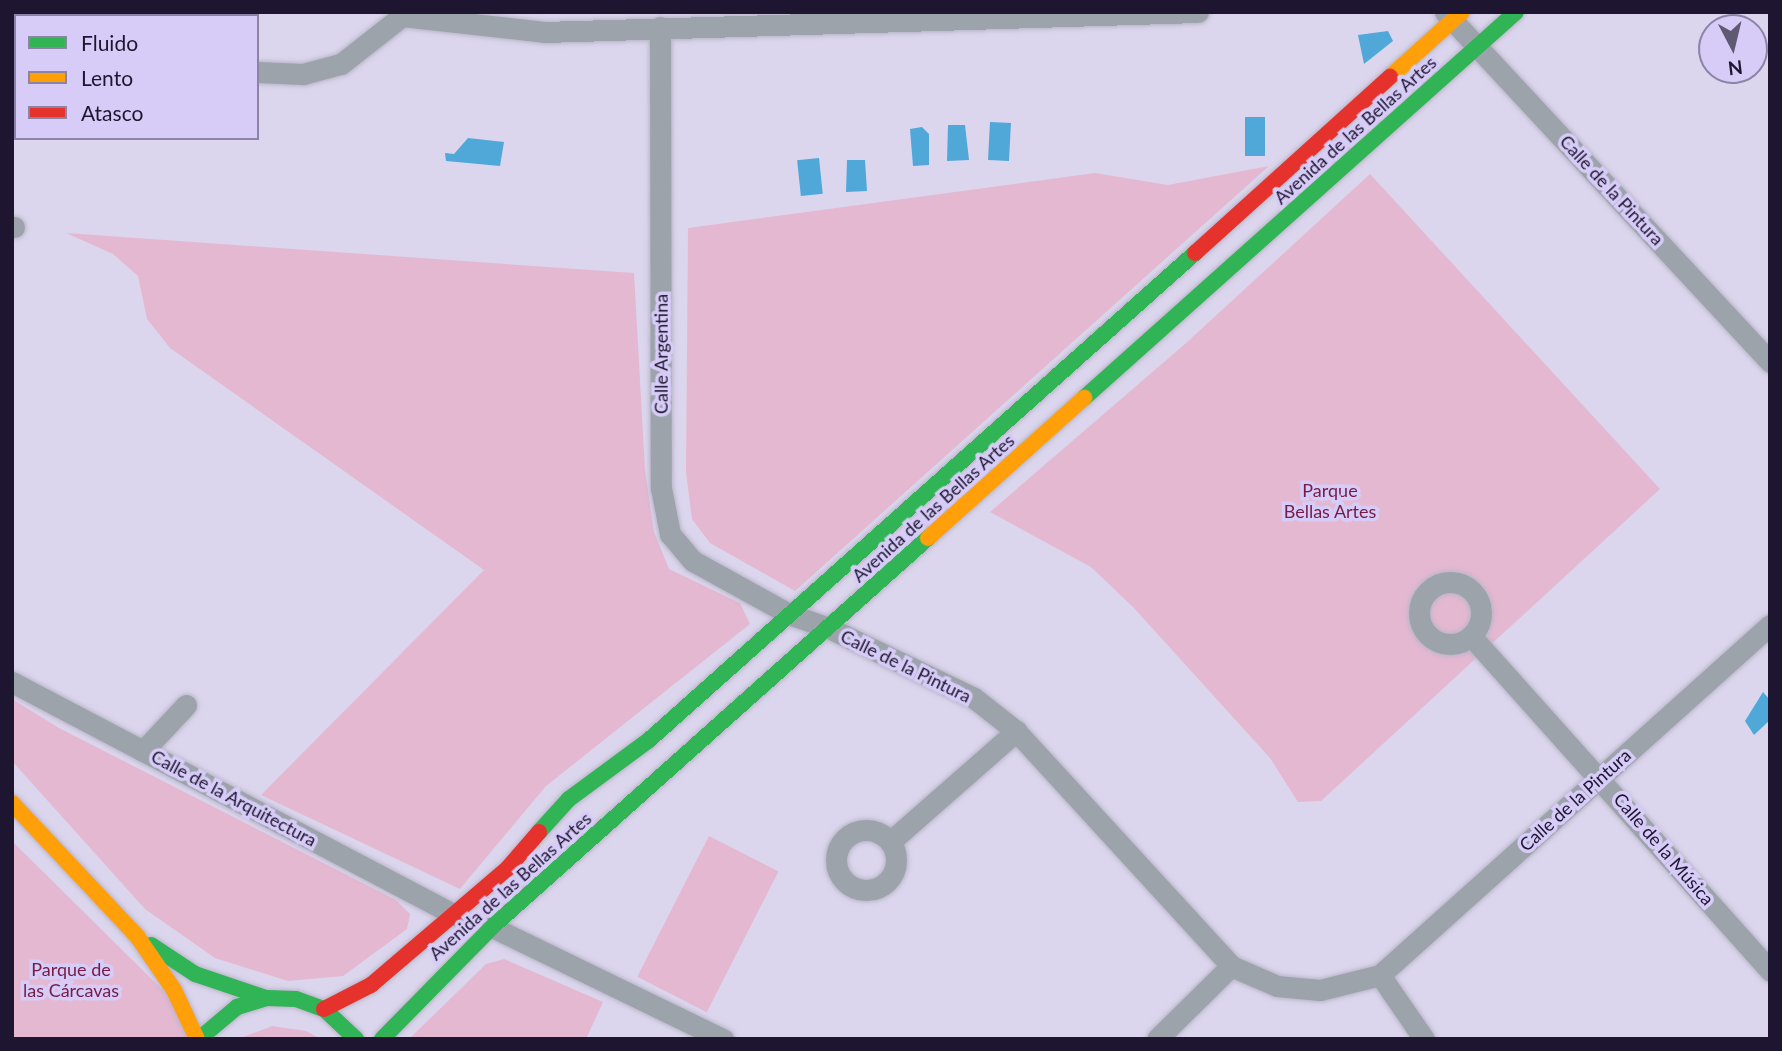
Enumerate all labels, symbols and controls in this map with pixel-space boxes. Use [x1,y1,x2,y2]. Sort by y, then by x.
legend [14,14,259,140]
north arrow [1698,14,1768,84]
text: Fluido [81,30,138,55]
street label: Avenida de las Bellas Artes [1269,51,1441,209]
text: N [1727,56,1744,81]
text: Lento [81,65,133,90]
text: Atasco [81,100,143,125]
street label: Calle de la Pintura [1556,131,1668,249]
street label: Calle Argentina [650,294,672,414]
street label: Avenida de las Bellas Artes [847,429,1019,587]
park label: Parque Bellas Artes [1283,480,1377,522]
street label: Calle de la Pintura [837,625,975,707]
street label: Calle de la Pintura [1515,744,1635,856]
street label: Calle de la Arquitectura [147,745,321,851]
street label: Calle de la Música [1609,788,1719,910]
street label: Avenida de las Bellas Artes [424,807,596,965]
park label: Parque de las Cárcavas [23,959,119,1002]

